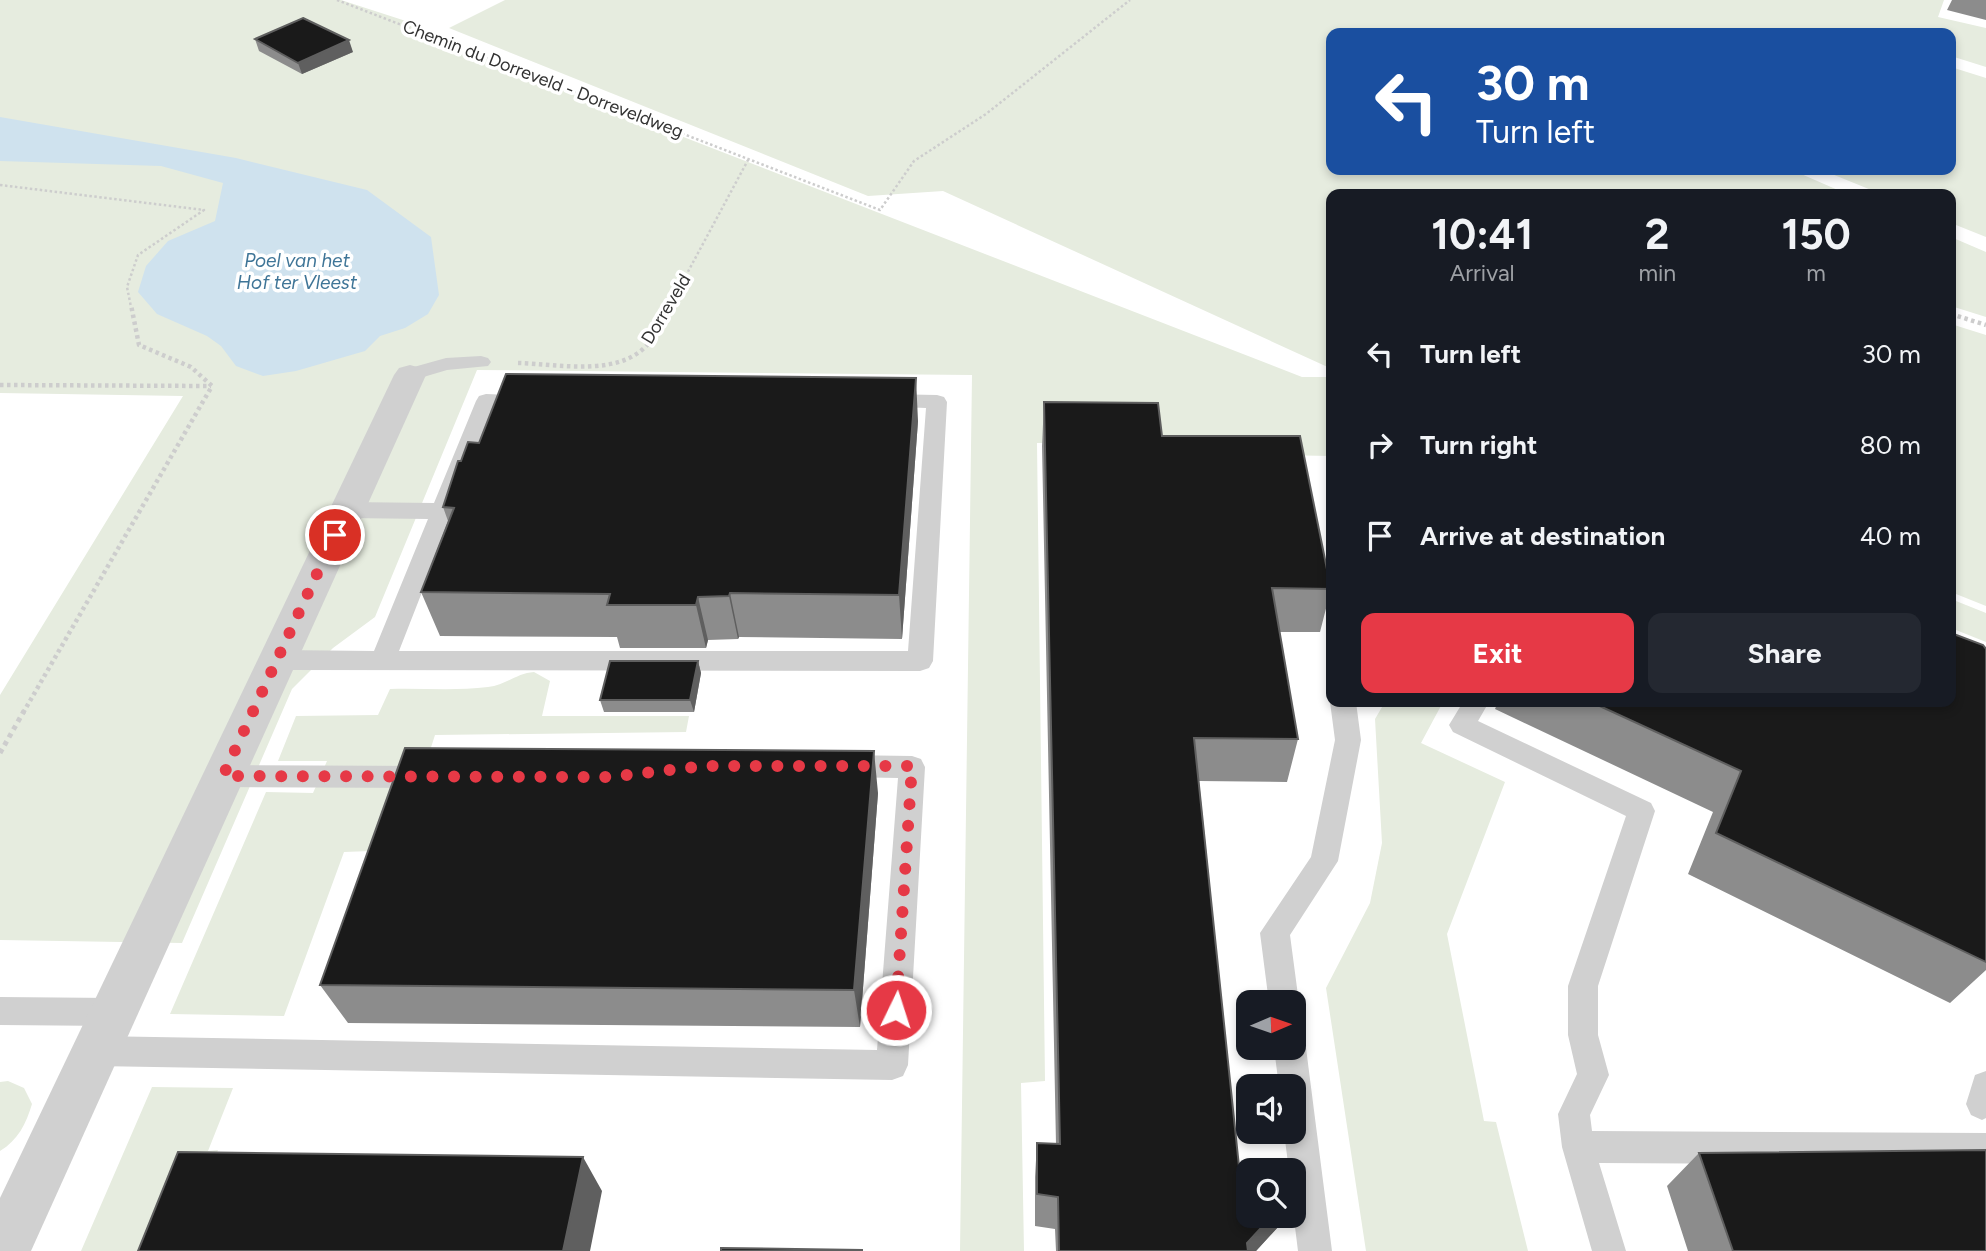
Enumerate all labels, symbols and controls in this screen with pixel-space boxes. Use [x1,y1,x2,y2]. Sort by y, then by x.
street label: Chemin du Dorreveld - Dorreveldweg [400,15,686,143]
text: 30 m [1476,53,1589,112]
icon: left [1361,56,1452,147]
text: Turn left [1476,113,1595,151]
text: 10:41 [1431,209,1533,260]
text: 2 [1645,209,1669,260]
text: 150 [1781,209,1851,260]
water label: Poel van het Hof ter Vleest [237,249,358,294]
text: Arrival [1450,259,1515,287]
text: min [1638,259,1676,287]
text: m [1806,259,1826,287]
street label: Dorreveld [636,270,696,348]
icon: left [1361,335,1399,373]
text: Turn left [1420,338,1521,370]
text: 30 m [1862,338,1921,370]
icon: right [1361,426,1399,464]
text: Turn right [1420,429,1537,461]
text: 80 m [1860,429,1921,461]
pin [305,505,365,565]
icon: arrive [316,516,354,554]
icon: arrive [1361,517,1399,555]
text: Arrive at destination [1420,520,1665,552]
text: 40 m [1860,520,1921,552]
button: Exit [1361,613,1634,693]
button: Share [1648,613,1921,693]
position arrow [859,973,933,1047]
north arrow [1236,990,1306,1060]
map controls [1236,990,1306,1228]
button: sound [1236,1074,1306,1144]
button: search [1236,1158,1306,1228]

